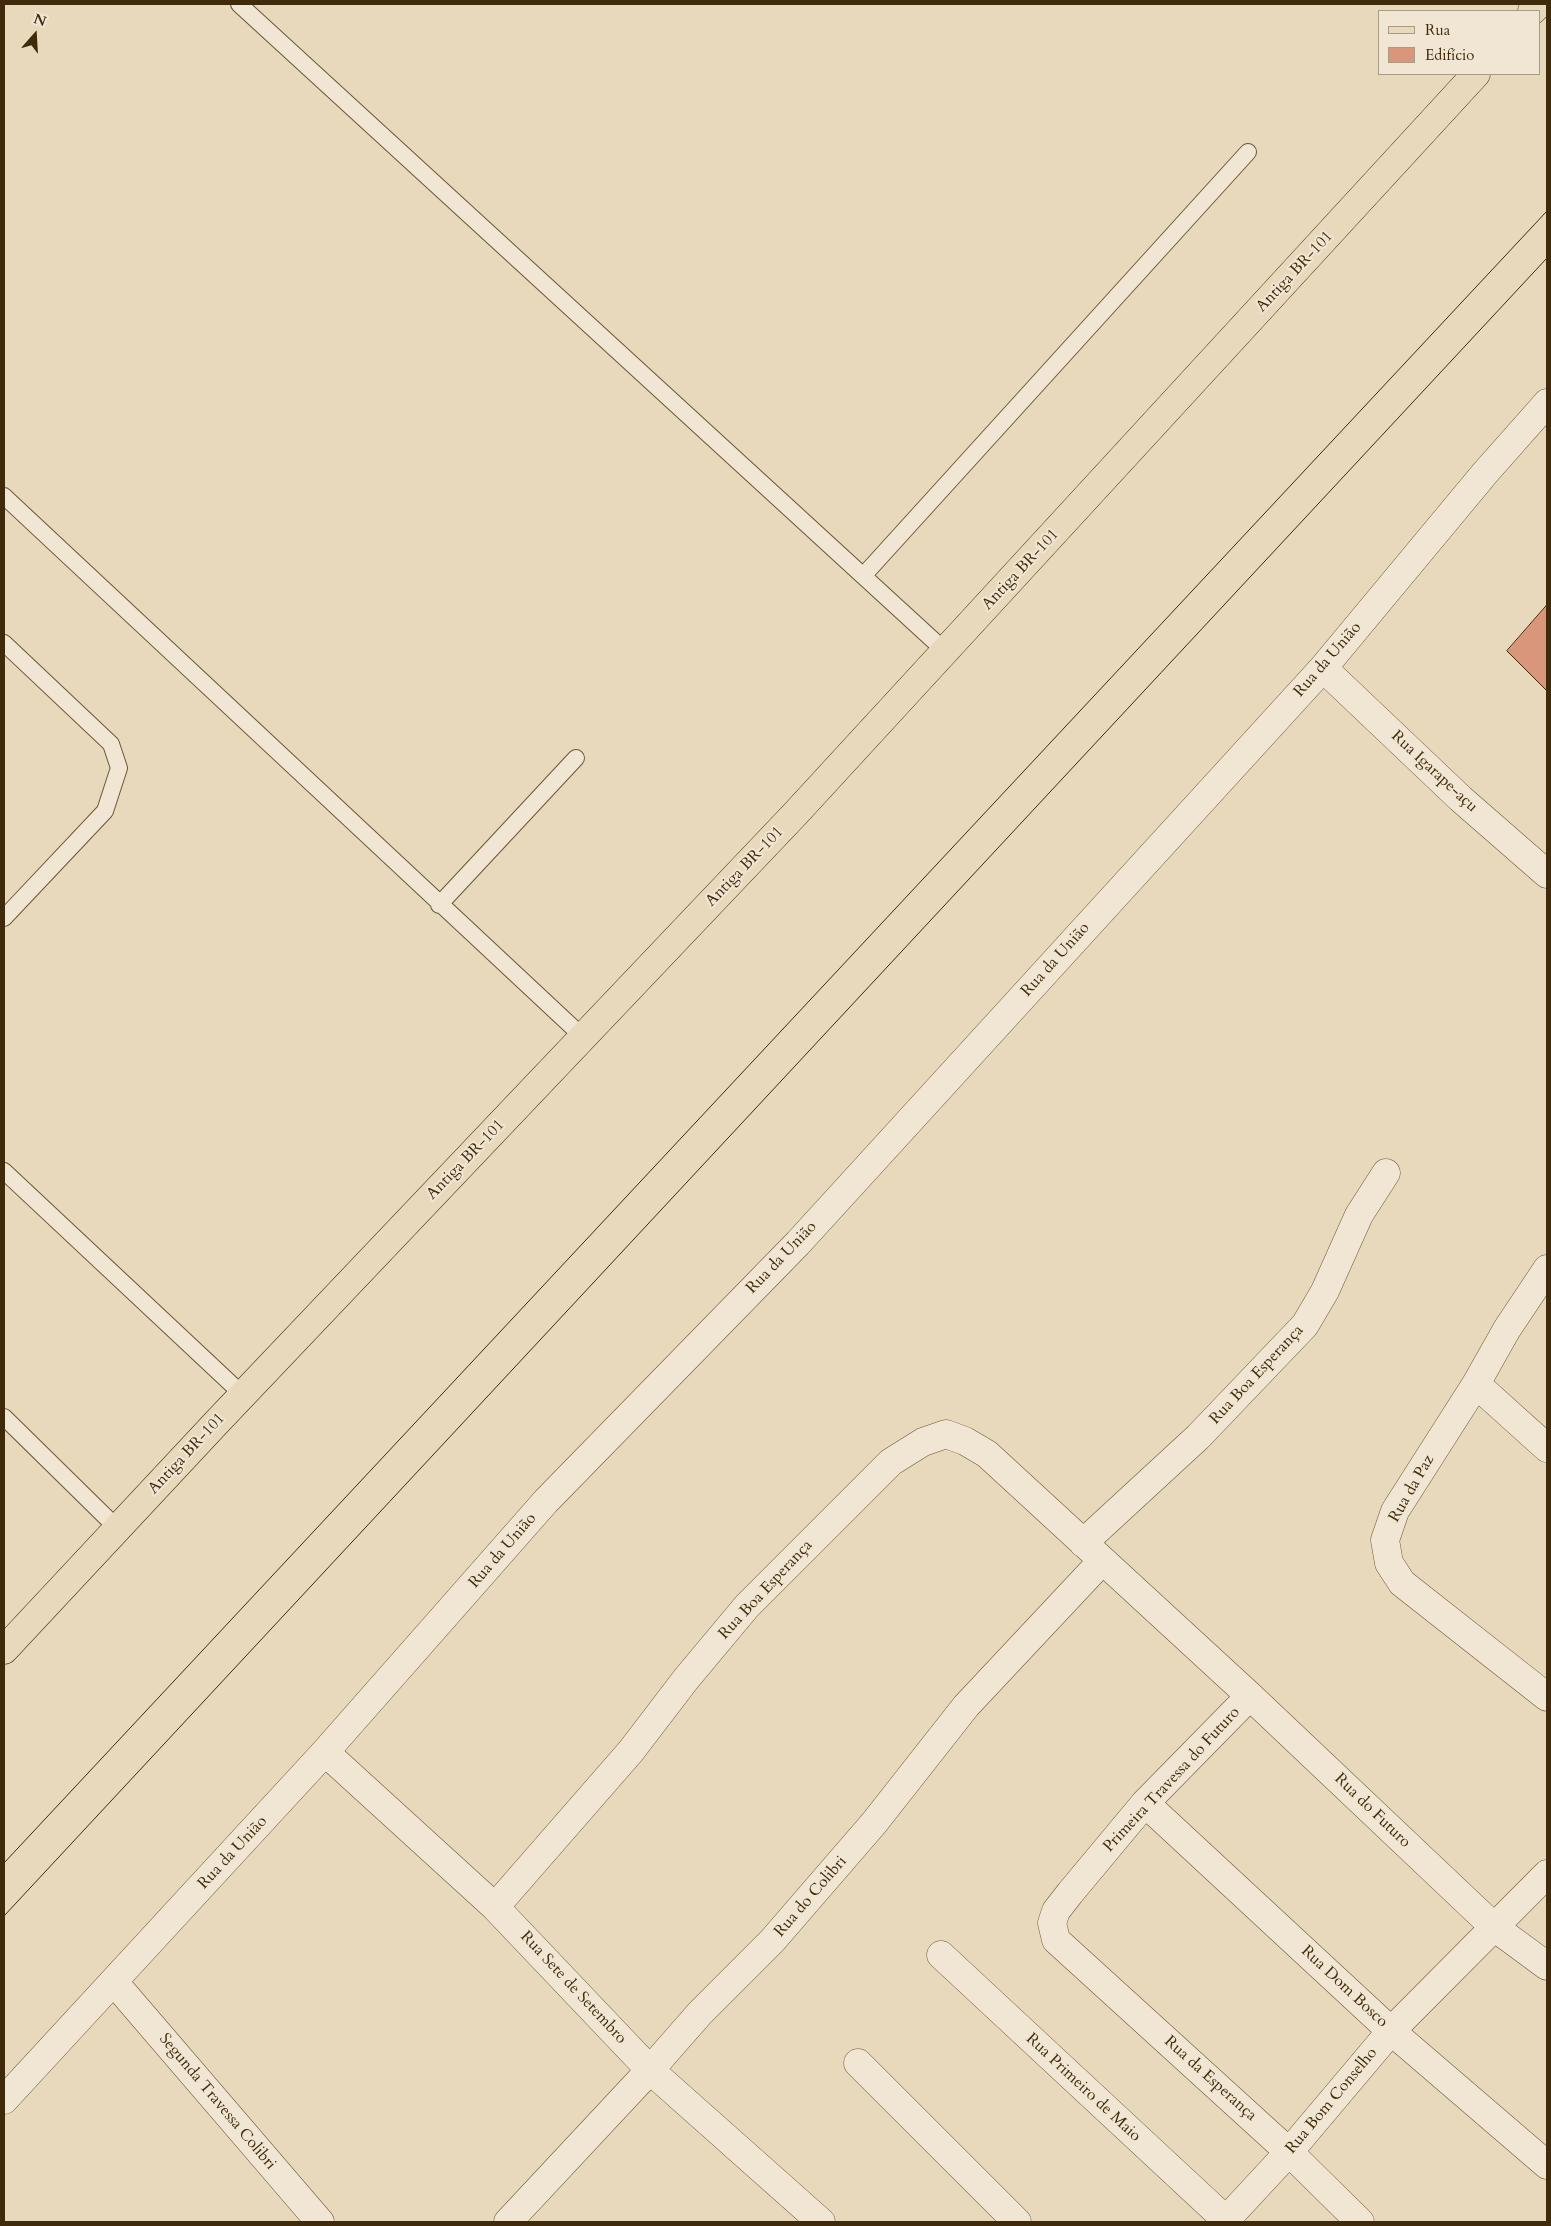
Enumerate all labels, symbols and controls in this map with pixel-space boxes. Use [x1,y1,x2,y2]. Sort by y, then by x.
text: N [31,9,49,31]
north arrow [10,10,60,60]
legend [1378,10,1541,75]
text: Rua [1425,20,1450,40]
text: Edifício [1425,45,1474,65]
street label: Antiga BR-101 [1253,227,1337,317]
street label: Antiga BR-101 [979,525,1063,615]
street label: Rua da União [1290,619,1366,701]
street label: Rua Igarape-açu [1387,727,1481,817]
street label: Antiga BR-101 [702,823,788,911]
street label: Rua da União [1018,919,1094,1001]
street label: Antiga BR-101 [423,1116,509,1204]
street label: Rua da União [743,1218,821,1298]
street label: Rua Boa Esperança [1206,1321,1308,1429]
street label: Antiga BR-101 [145,1409,229,1499]
street label: Rua da Paz [1385,1452,1439,1526]
street label: Rua da União [465,1510,541,1592]
street label: Rua Boa Esperança [715,1536,817,1644]
street label: Primeira Travessa do Futuro [1100,1703,1244,1857]
street label: Rua do Futuro [1330,1770,1414,1852]
street label: Rua da União [194,1812,272,1894]
street label: Rua do Colibri [771,1853,851,1941]
street label: Rua Sete de Setembro [516,1928,630,2048]
street label: Rua Dom Bosco [1297,1942,1391,2032]
street label: Segunda Travessa Colibri [154,2030,280,2174]
street label: Rua Primeiro de Maio [1022,2030,1144,2146]
street label: Rua da Esperança [1160,2032,1260,2126]
street label: Rua Bom Conselho [1282,2044,1382,2158]

